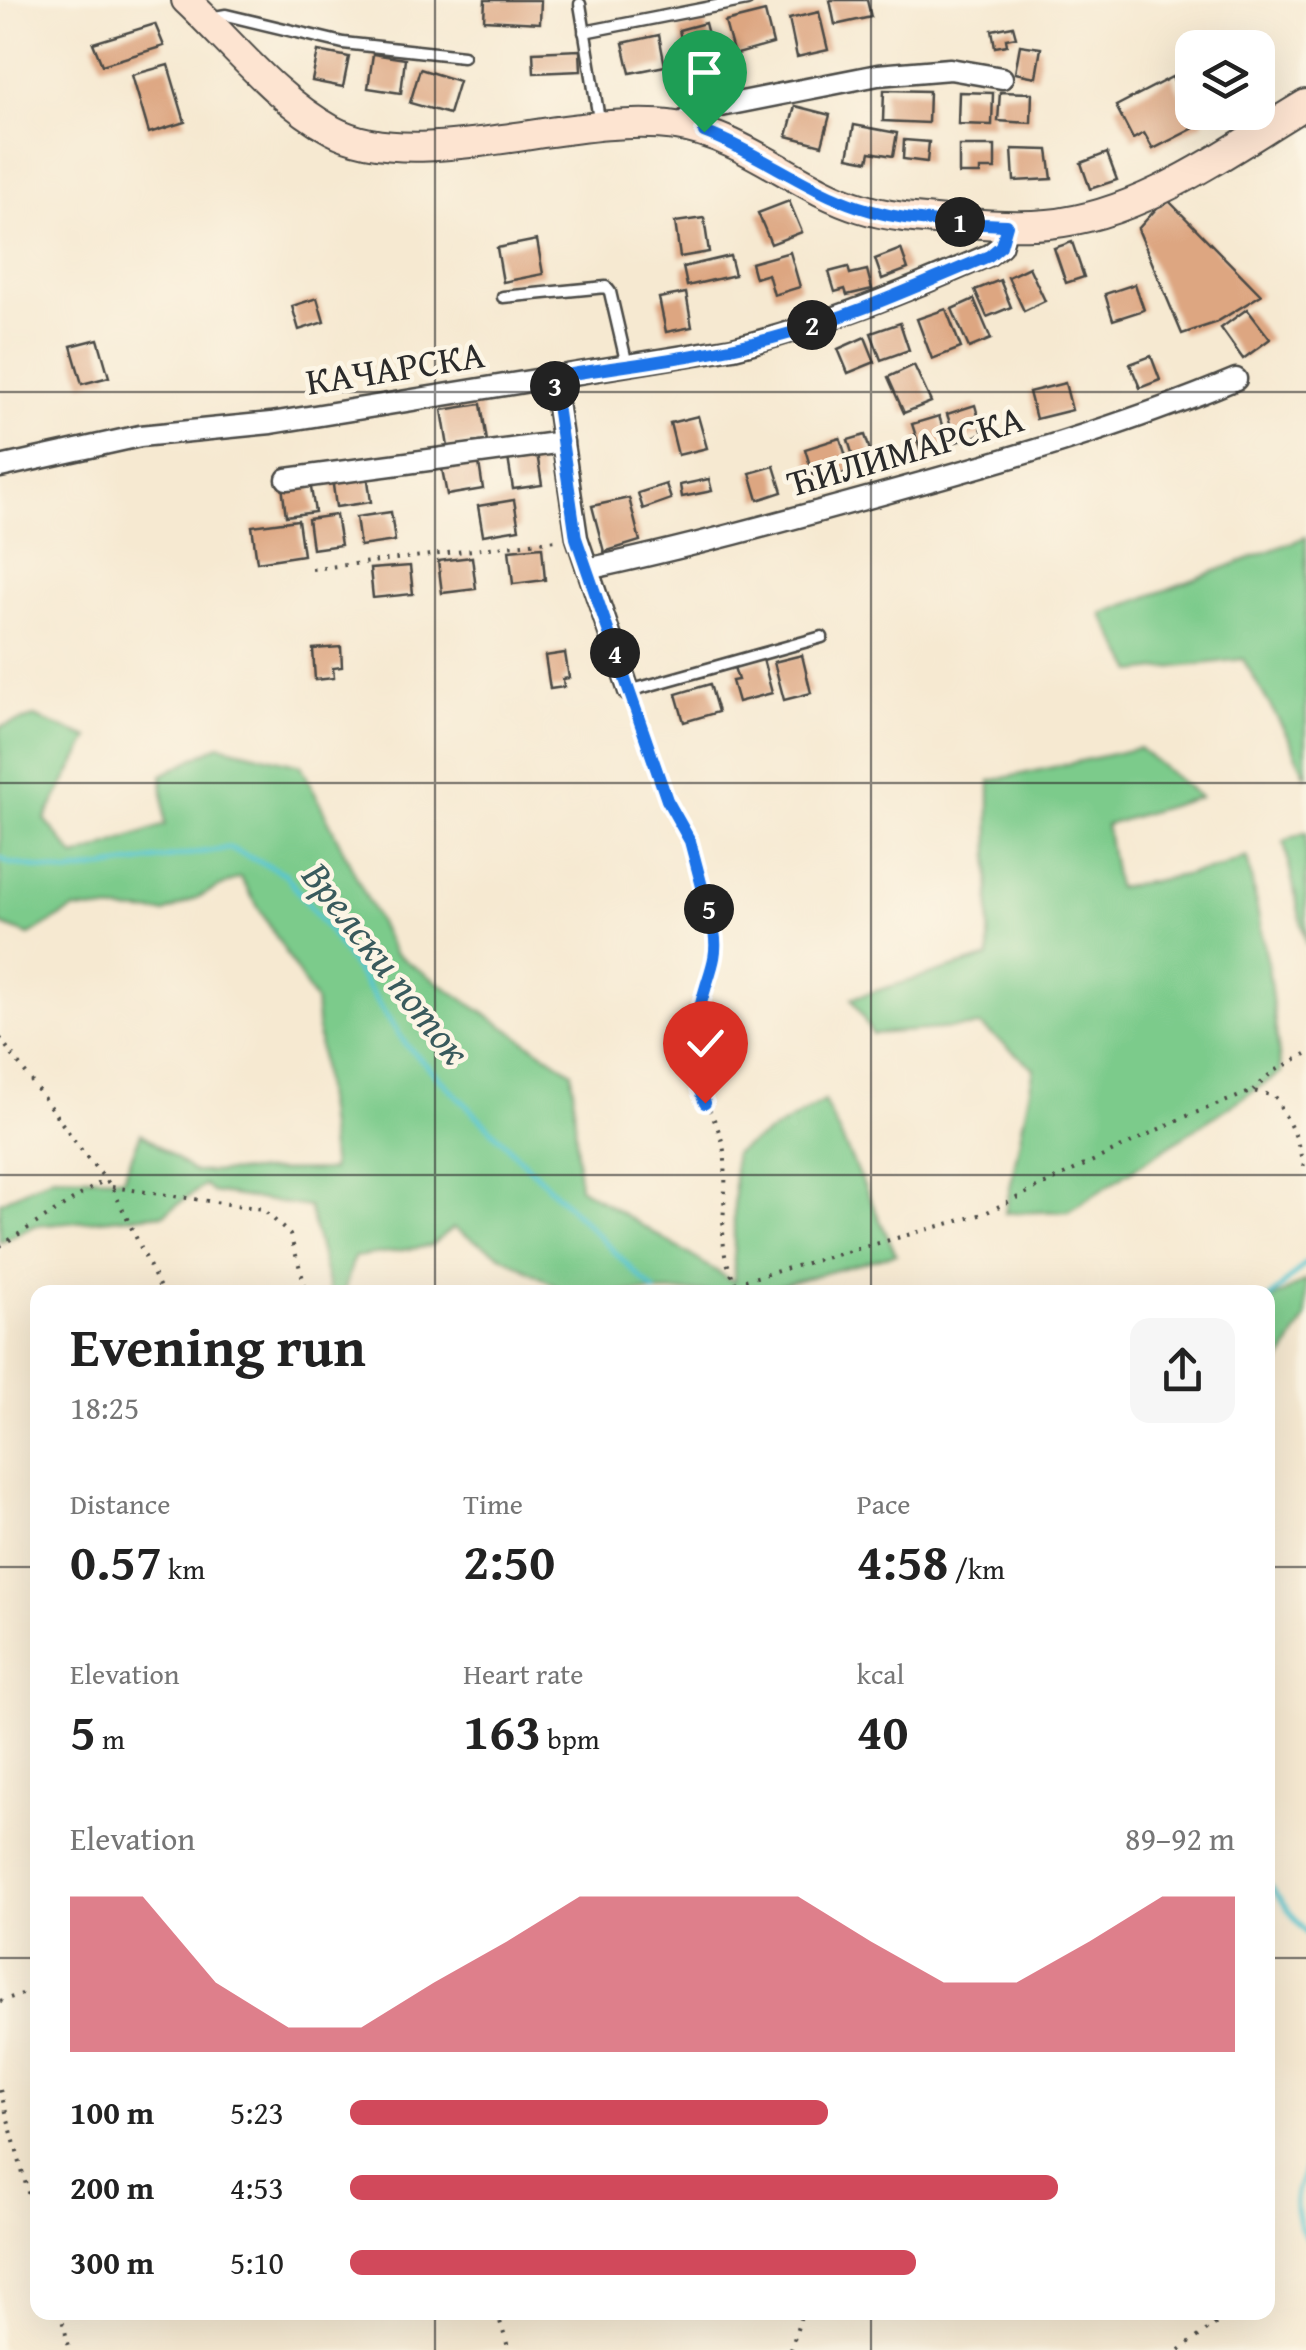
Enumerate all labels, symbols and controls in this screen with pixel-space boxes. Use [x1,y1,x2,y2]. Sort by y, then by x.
pin [662,30,747,133]
map controls [1175,30,1275,130]
button: layers [1175,30,1275,130]
icon: arrive [677,45,732,100]
pin: 1 [935,197,985,247]
text: 1 [953,201,967,242]
pin: 2 [787,300,837,350]
text: 2 [805,304,819,345]
street label: КАЧАРСКА [302,325,488,409]
pin: 3 [530,361,580,411]
text: 3 [548,365,562,406]
street label: ЋИЛИМАРСКА [780,390,1030,510]
pin: 4 [590,628,640,678]
text: 4 [608,632,622,673]
water label: Врелски поток [288,848,485,1077]
pin: 5 [684,884,734,934]
text: 5 [702,888,716,929]
pin [663,1001,748,1104]
icon: check [678,1016,733,1071]
text: Evening run [70,1306,366,1386]
button: share [1130,1318,1235,1423]
text: 18:25 [70,1384,139,1431]
text: Distance [70,1483,170,1524]
text: Time [463,1483,523,1524]
text: Pace [857,1483,911,1524]
text: 0.57 [70,1524,162,1597]
text: 2:50 [463,1524,555,1597]
text: 4:58 [857,1524,949,1597]
text: km [162,1548,205,1589]
text: /km [949,1548,1005,1589]
text: Elevation [70,1653,180,1694]
text: Heart rate [463,1653,583,1694]
text: kcal [857,1653,904,1694]
text: 5 [70,1694,96,1767]
text: 163 [463,1694,541,1767]
text: 40 [857,1694,908,1767]
text: m [96,1718,125,1759]
text: bpm [541,1718,600,1759]
text: Elevation [70,1815,195,1862]
text: 89–92 m [1125,1815,1235,1862]
text: 100 m [70,2089,154,2136]
text: 5:23 [230,2089,284,2136]
text: 200 m [70,2164,154,2211]
text: 4:53 [230,2164,284,2211]
text: 300 m [70,2239,154,2286]
text: 5:10 [230,2239,284,2286]

